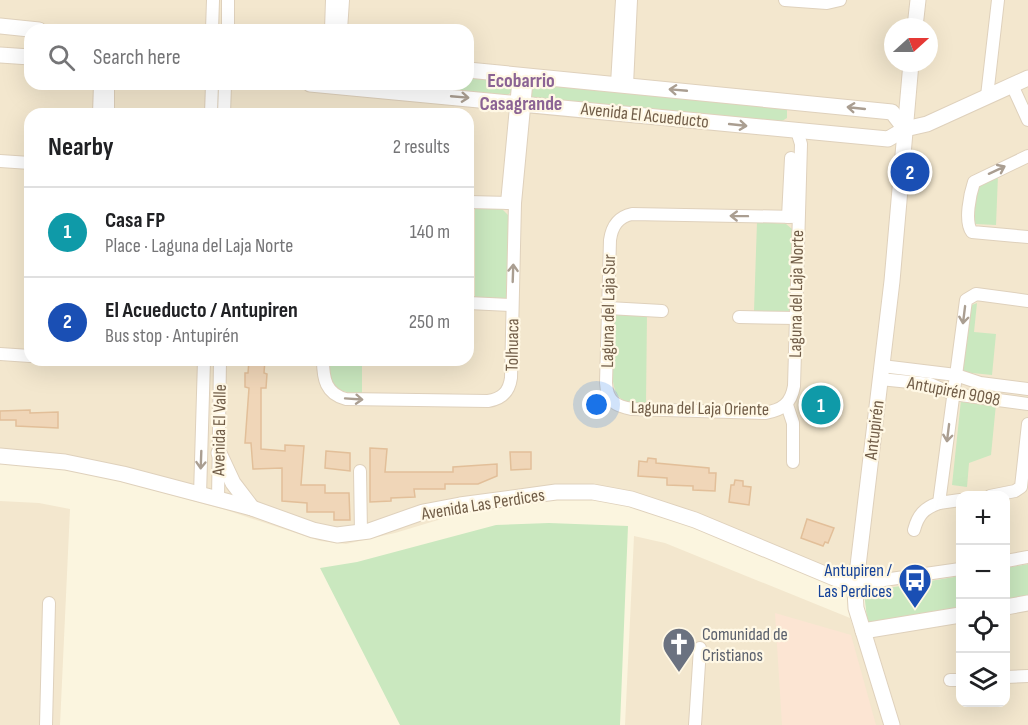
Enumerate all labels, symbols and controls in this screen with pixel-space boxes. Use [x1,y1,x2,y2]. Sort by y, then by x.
north arrow [884,18,938,72]
search box [24,24,474,90]
icon: search [45,41,78,74]
text: Search here [93,44,180,71]
district label: Ecobarrio Casagrande [480,69,562,116]
one-way arrow [668,84,688,95]
one-way arrow [449,92,469,103]
street label: Avenida El Acueducto [579,98,710,133]
one-way arrow [847,102,867,113]
one-way arrow [727,120,747,131]
text: Nearby [48,132,114,163]
text: 2 results [393,135,450,159]
pin: 2 [890,150,930,195]
one-way arrow [988,164,1006,176]
text: Casa FP [105,207,165,234]
one-way arrow [729,210,749,222]
text: 1 [64,220,71,244]
text: 140 m [410,220,450,244]
street label: Laguna del Laja Norte [785,230,808,358]
text: Place · Laguna del Laja Norte [105,234,293,258]
street label: Laguna del Laja Sur [597,254,620,368]
one-way arrow [508,263,519,283]
text: El Acueducto / Antupiren [105,297,298,324]
one-way arrow [958,305,969,324]
text: 2 [63,310,72,334]
text: 250 m [409,310,450,334]
street label: Tolhuaca [502,318,523,372]
text: Bus stop · Antupirén [105,324,239,348]
street label: Antupirén 9098 [905,372,1002,411]
pin: 1 [802,382,840,428]
street label: Avenida El Valle [208,384,231,477]
your location [582,390,611,419]
one-way arrow [344,394,363,405]
street label: Laguna del Laja Oriente [631,397,769,420]
street label: Antupirén [860,399,889,462]
one-way arrow [943,422,954,442]
one-way arrow [196,450,207,470]
street label: Avenida Las Perdices [419,484,546,525]
map controls [956,491,1010,707]
button: + [956,491,1010,545]
button: − [956,545,1010,599]
place label: Antupiren / Las Perdices [818,560,893,602]
bus stop icon: Antupiren / Las Perdices [897,562,933,609]
button: locate [956,599,1010,653]
place label: Comunidad de Cristianos [702,624,788,666]
church icon: Comunidad de Cristianos [661,626,697,673]
button: layers [956,653,1010,707]

